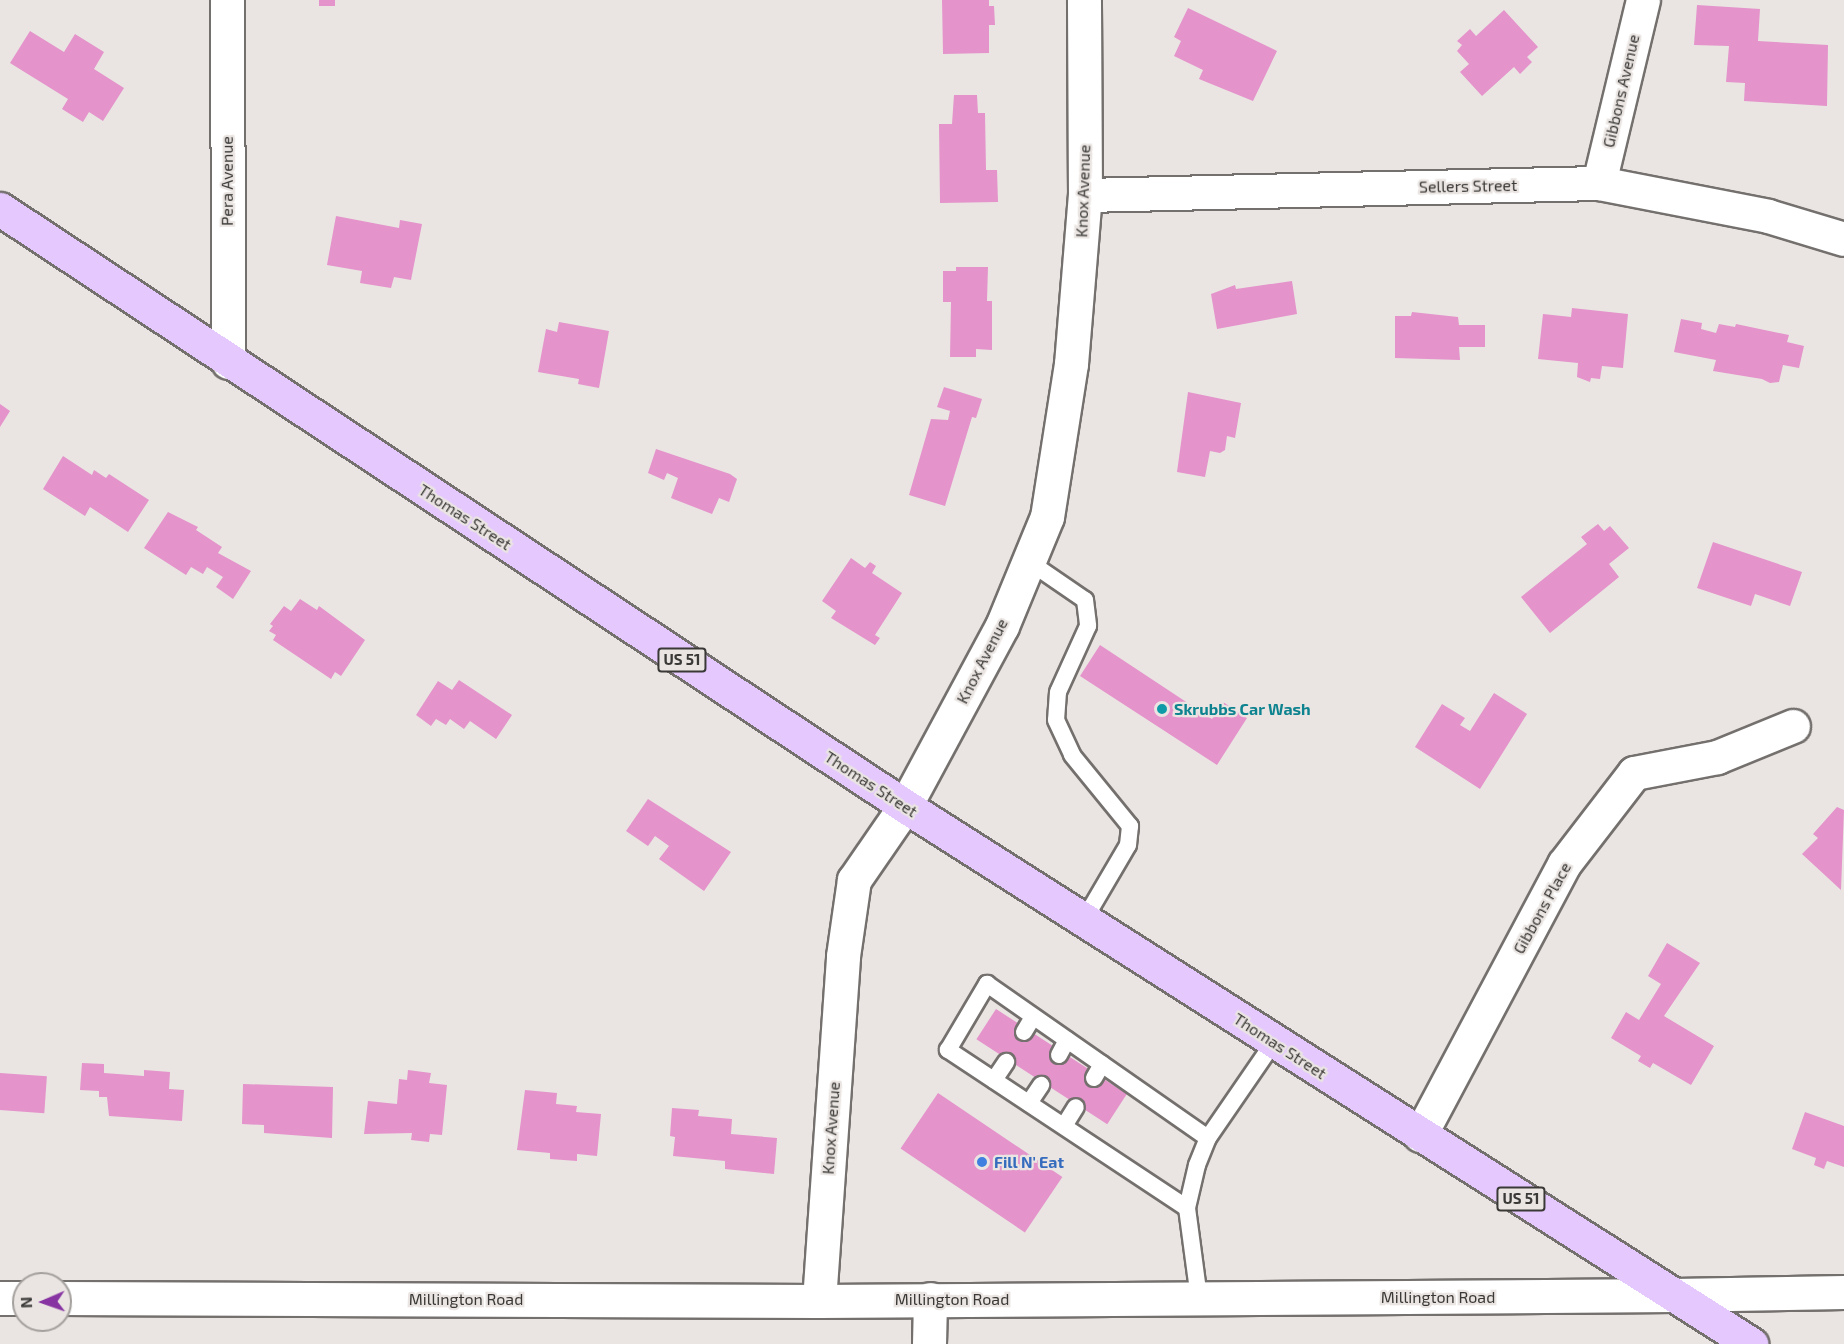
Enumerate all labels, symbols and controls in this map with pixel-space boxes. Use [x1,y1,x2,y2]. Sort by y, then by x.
street label: Gibbons Avenue [1599,32,1643,150]
street label: Pera Avenue [217,136,237,226]
street label: Knox Avenue [1072,144,1094,238]
street label: Sellers Street [1419,176,1517,196]
street label: Thomas Street [415,480,515,554]
street label: Knox Avenue [952,615,1012,707]
road number: US 51 [656,648,708,672]
place label: Skrubbs Car Wash [1174,699,1311,719]
marker: Skrubbs Car Wash [1155,702,1169,716]
street label: Thomas Street [821,747,921,821]
street label: Gibbons Place [1509,859,1575,957]
street label: Thomas Street [1230,1009,1330,1083]
street label: Knox Avenue [818,1081,844,1175]
place label: Fill N' Eat [994,1152,1065,1172]
marker: Fill N' Eat [975,1155,989,1169]
road number: US 51 [1496,1187,1546,1211]
north arrow [12,1272,72,1332]
street label: Millington Road [1381,1287,1495,1307]
street label: Millington Road [409,1289,523,1309]
street label: Millington Road [895,1289,1009,1309]
text: N [16,1296,35,1309]

